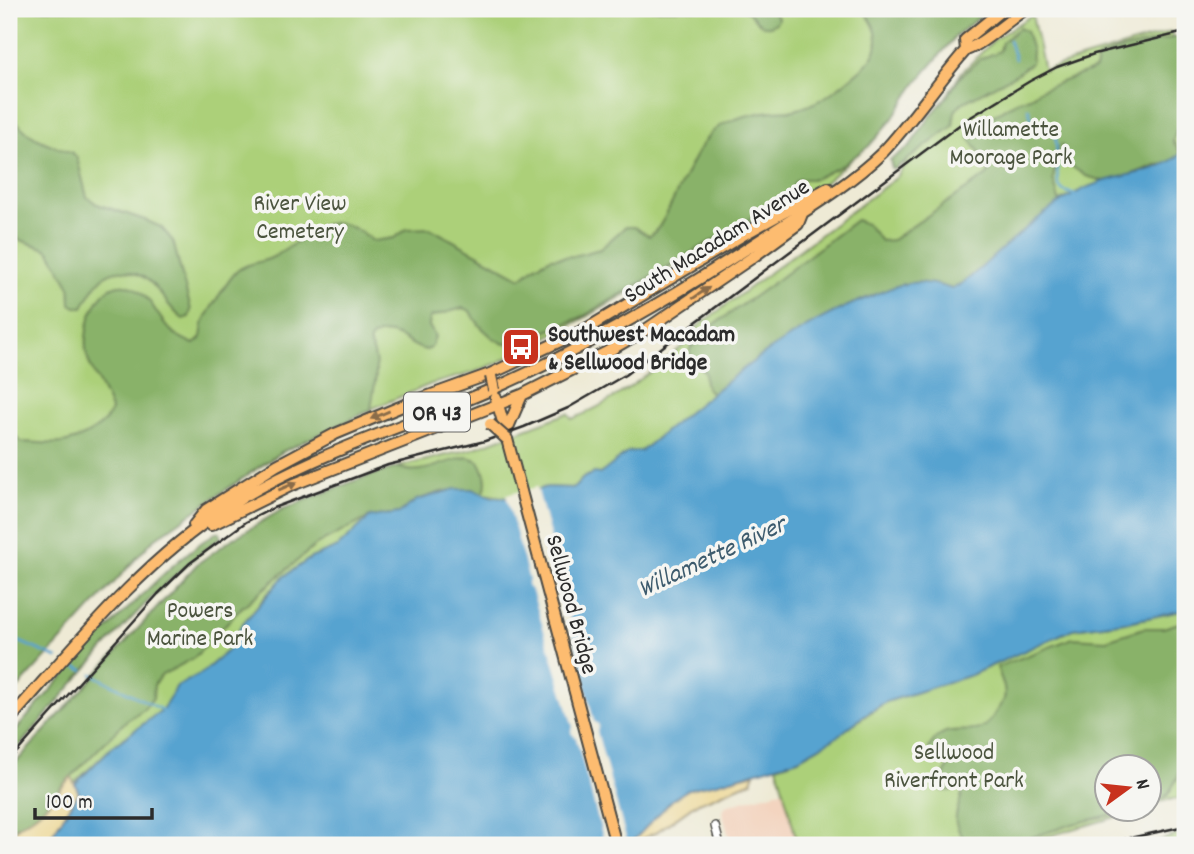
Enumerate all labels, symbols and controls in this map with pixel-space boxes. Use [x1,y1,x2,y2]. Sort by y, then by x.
park label: Willamette Moorage Park [949,114,1073,176]
street label: South Macadam Avenue [618,172,817,313]
park label: River View Cemetery [254,188,347,250]
one-way arrow [691,287,711,300]
place label: Southwest Macadam & Sellwood Bridge [548,319,735,381]
bus stop icon: Southwest Macadam & Sellwood Bridge [500,326,542,368]
road number: OR 43 [404,392,470,432]
one-way arrow [370,409,390,421]
one-way arrow [278,481,299,492]
water label: Willamette River [632,506,796,609]
street label: Sellwood Bridge [535,531,605,678]
park label: Powers Marine Park [147,595,253,657]
park label: Sellwood Riverfront Park [884,737,1024,799]
north arrow [1092,752,1162,822]
text: N [1127,776,1155,793]
scale bar [35,777,152,821]
text: 100 m [46,789,93,819]

